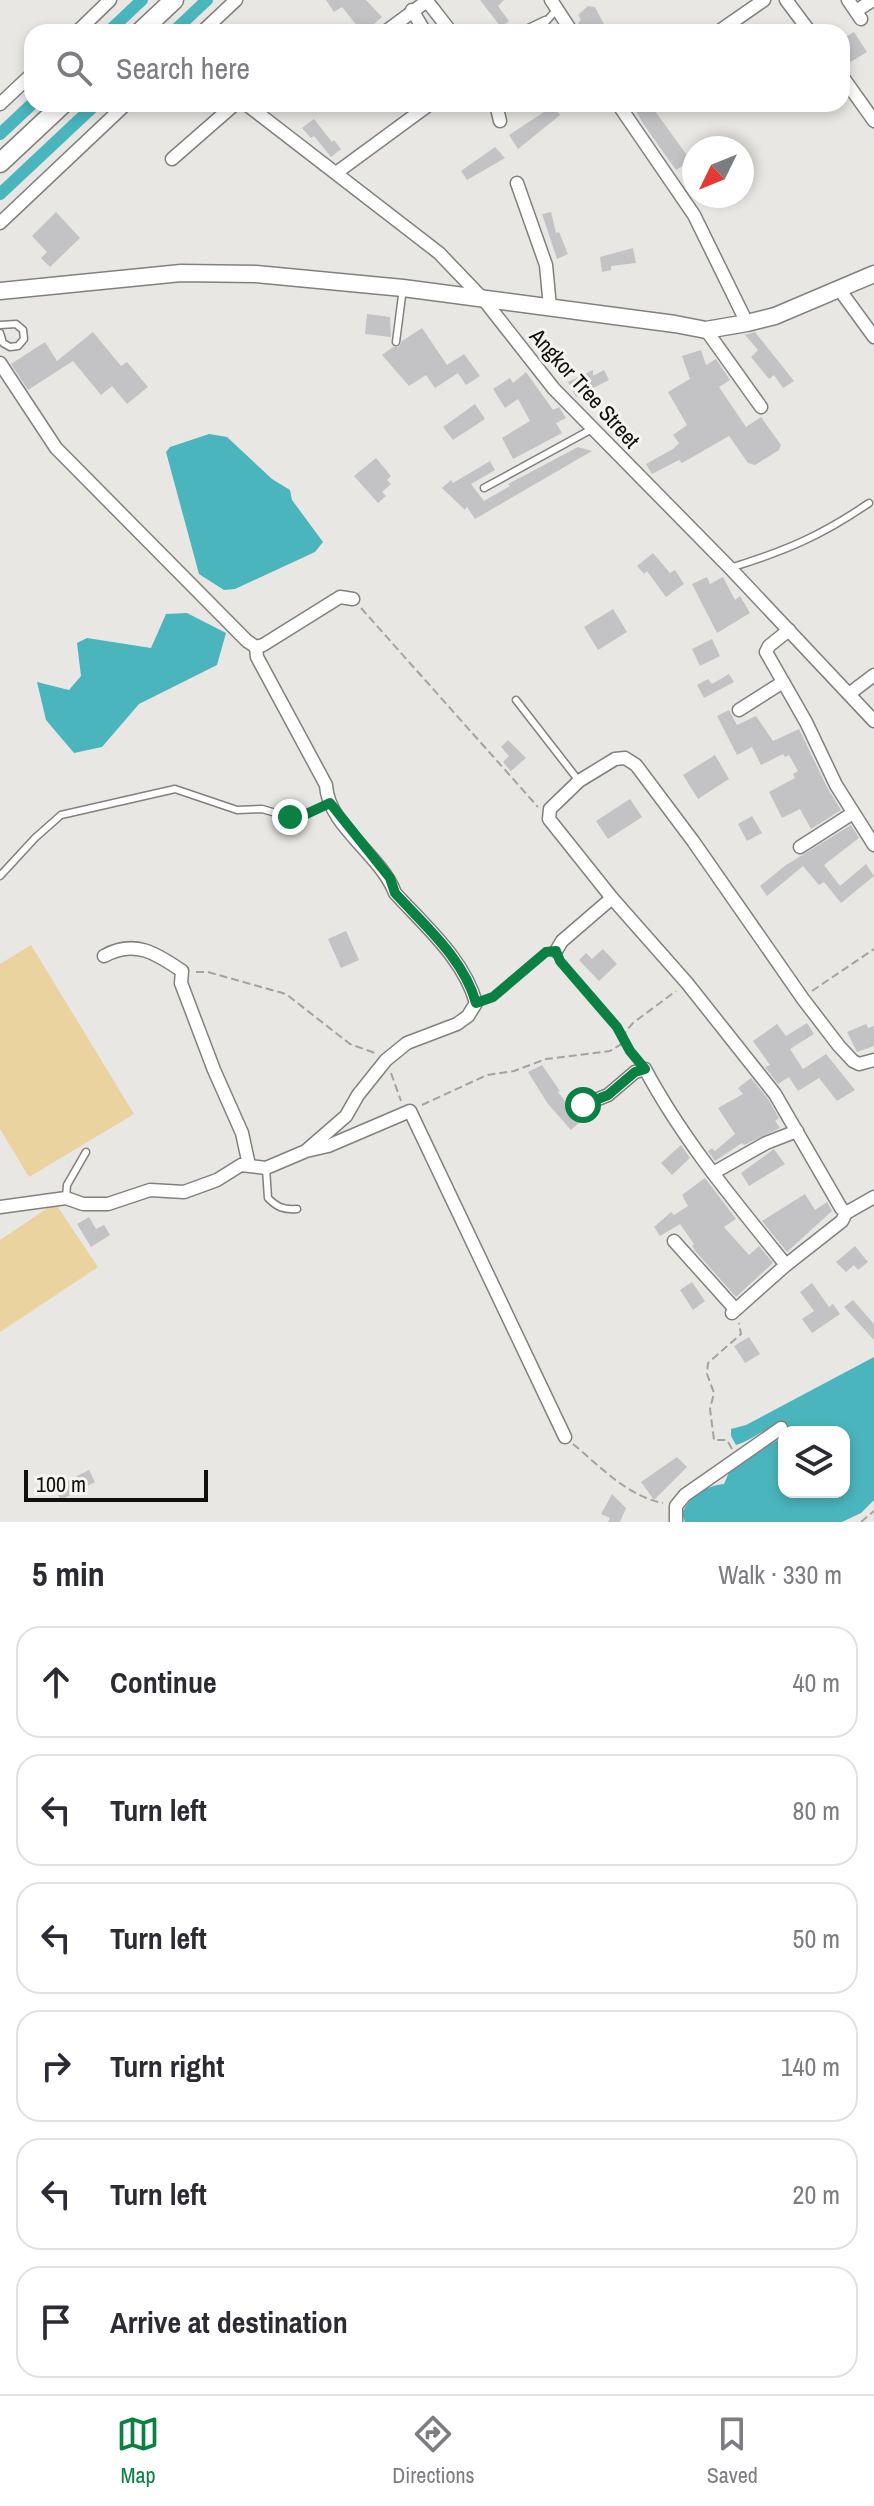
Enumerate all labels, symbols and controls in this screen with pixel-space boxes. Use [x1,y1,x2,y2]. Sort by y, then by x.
search box [24,24,850,112]
icon: search [52,46,96,90]
text: Search here [116,48,250,88]
north arrow [682,136,754,208]
street label: Angkor Tree Street [523,321,647,454]
route end [272,799,308,835]
route start [565,1087,601,1123]
map controls [778,1426,850,1498]
button: layers [778,1426,850,1498]
scale bar [24,1466,208,1502]
text: 100 m [36,1469,86,1499]
text: 5 min [32,1551,105,1597]
text: Walk · 330 m [718,1557,842,1592]
icon: ahead [34,1660,78,1704]
text: Continue [110,1662,217,1702]
text: 40 m [793,1665,840,1700]
icon: left [34,1788,78,1832]
text: Turn left [110,1790,207,1830]
text: 80 m [793,1793,840,1828]
icon: left [34,1916,78,1960]
text: Turn left [110,1918,207,1958]
text: 50 m [793,1921,840,1956]
icon: right [34,2044,78,2088]
text: Turn right [110,2046,224,2086]
text: 140 m [781,2049,840,2084]
icon: left [34,2172,78,2216]
text: Turn left [110,2174,207,2214]
text: 20 m [793,2177,840,2212]
icon: arrive [34,2300,78,2344]
text: Arrive at destination [110,2302,348,2342]
tab: Map [116,2412,160,2490]
tab: Directions [392,2412,475,2490]
tab: Saved [707,2412,758,2490]

